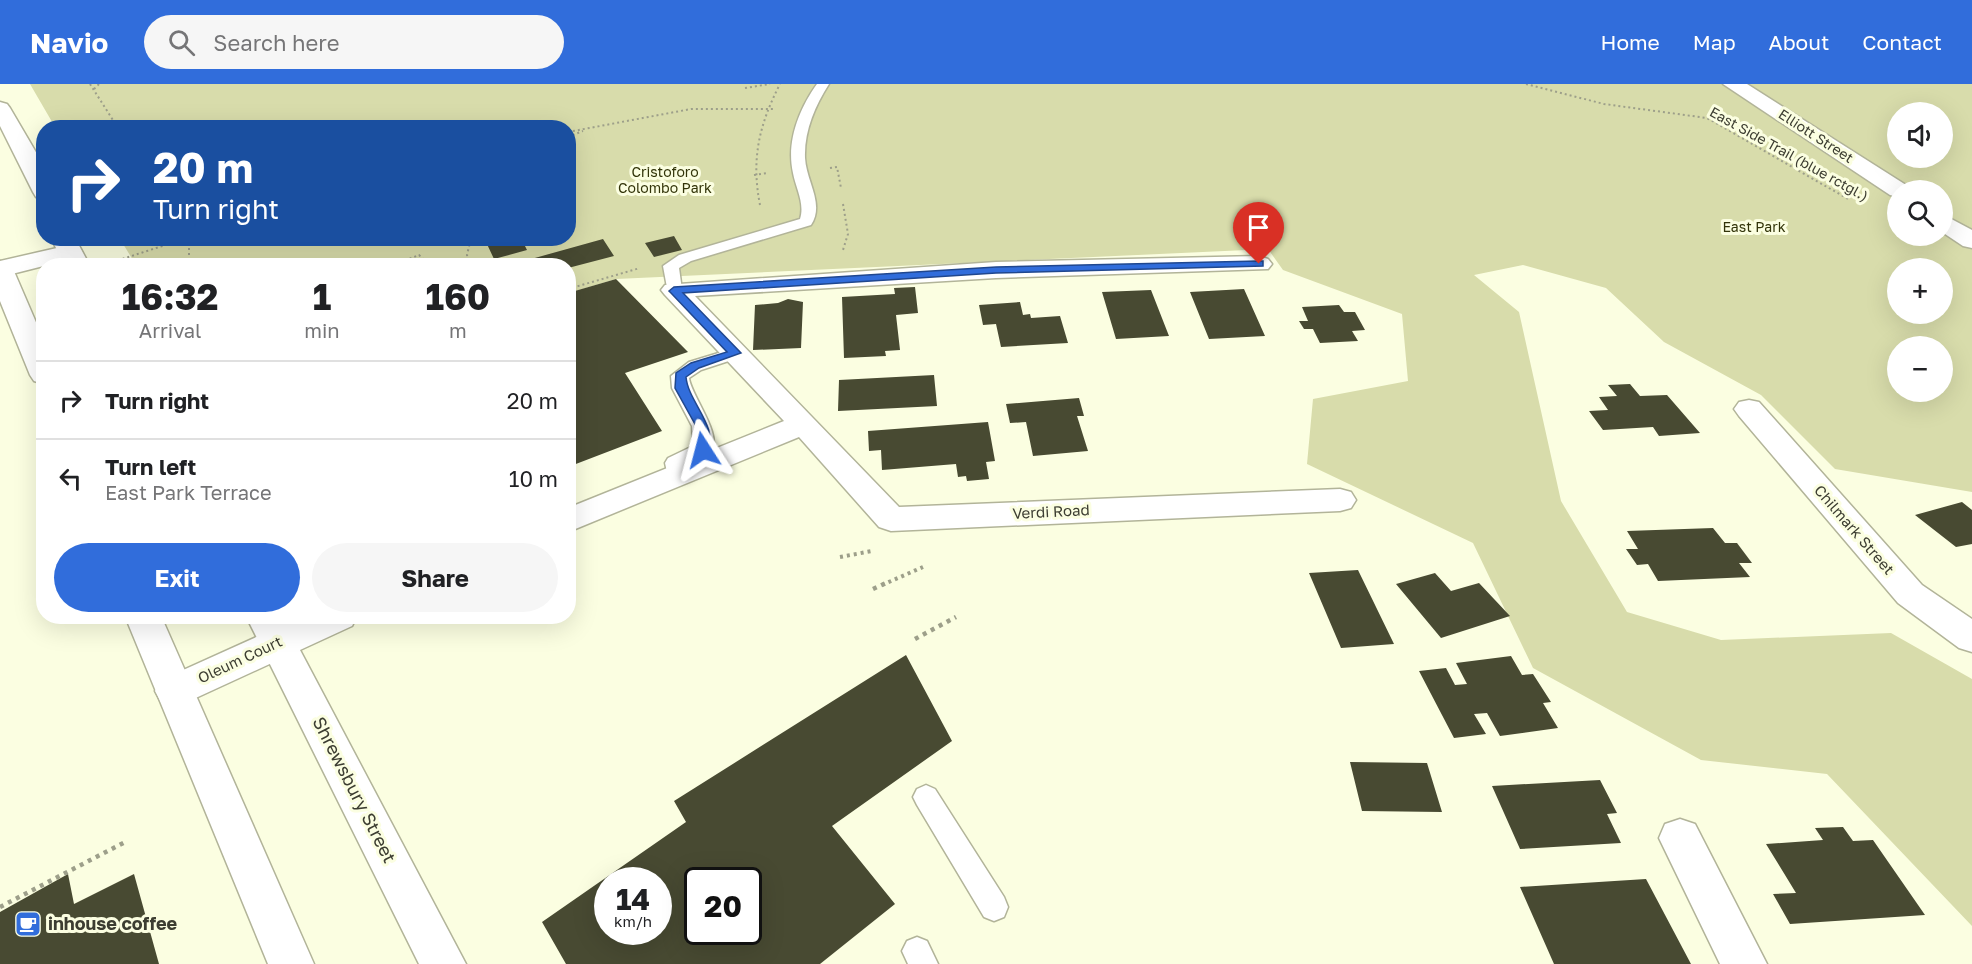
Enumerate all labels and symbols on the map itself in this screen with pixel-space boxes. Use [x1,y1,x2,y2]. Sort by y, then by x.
street label: East Side Trail (blue rctgl.) [1707,103,1871,204]
street label: Elliott Street [1776,105,1857,166]
park label: Cristoforo Colombo Park [618,163,712,196]
pin [1233,202,1284,264]
park label: East Park [1722,218,1786,235]
position arrow [671,418,735,482]
street label: Chilmark Street [1811,481,1898,578]
street label: Verdi Road [1012,500,1090,522]
street label: Oleum Court [195,632,285,686]
street label: Shrewsbury Street [308,713,401,866]
speed limit sign: 20 [684,867,762,945]
cafe icon: inhouse coffee [13,909,43,939]
place label: inhouse coffee [48,912,178,934]

